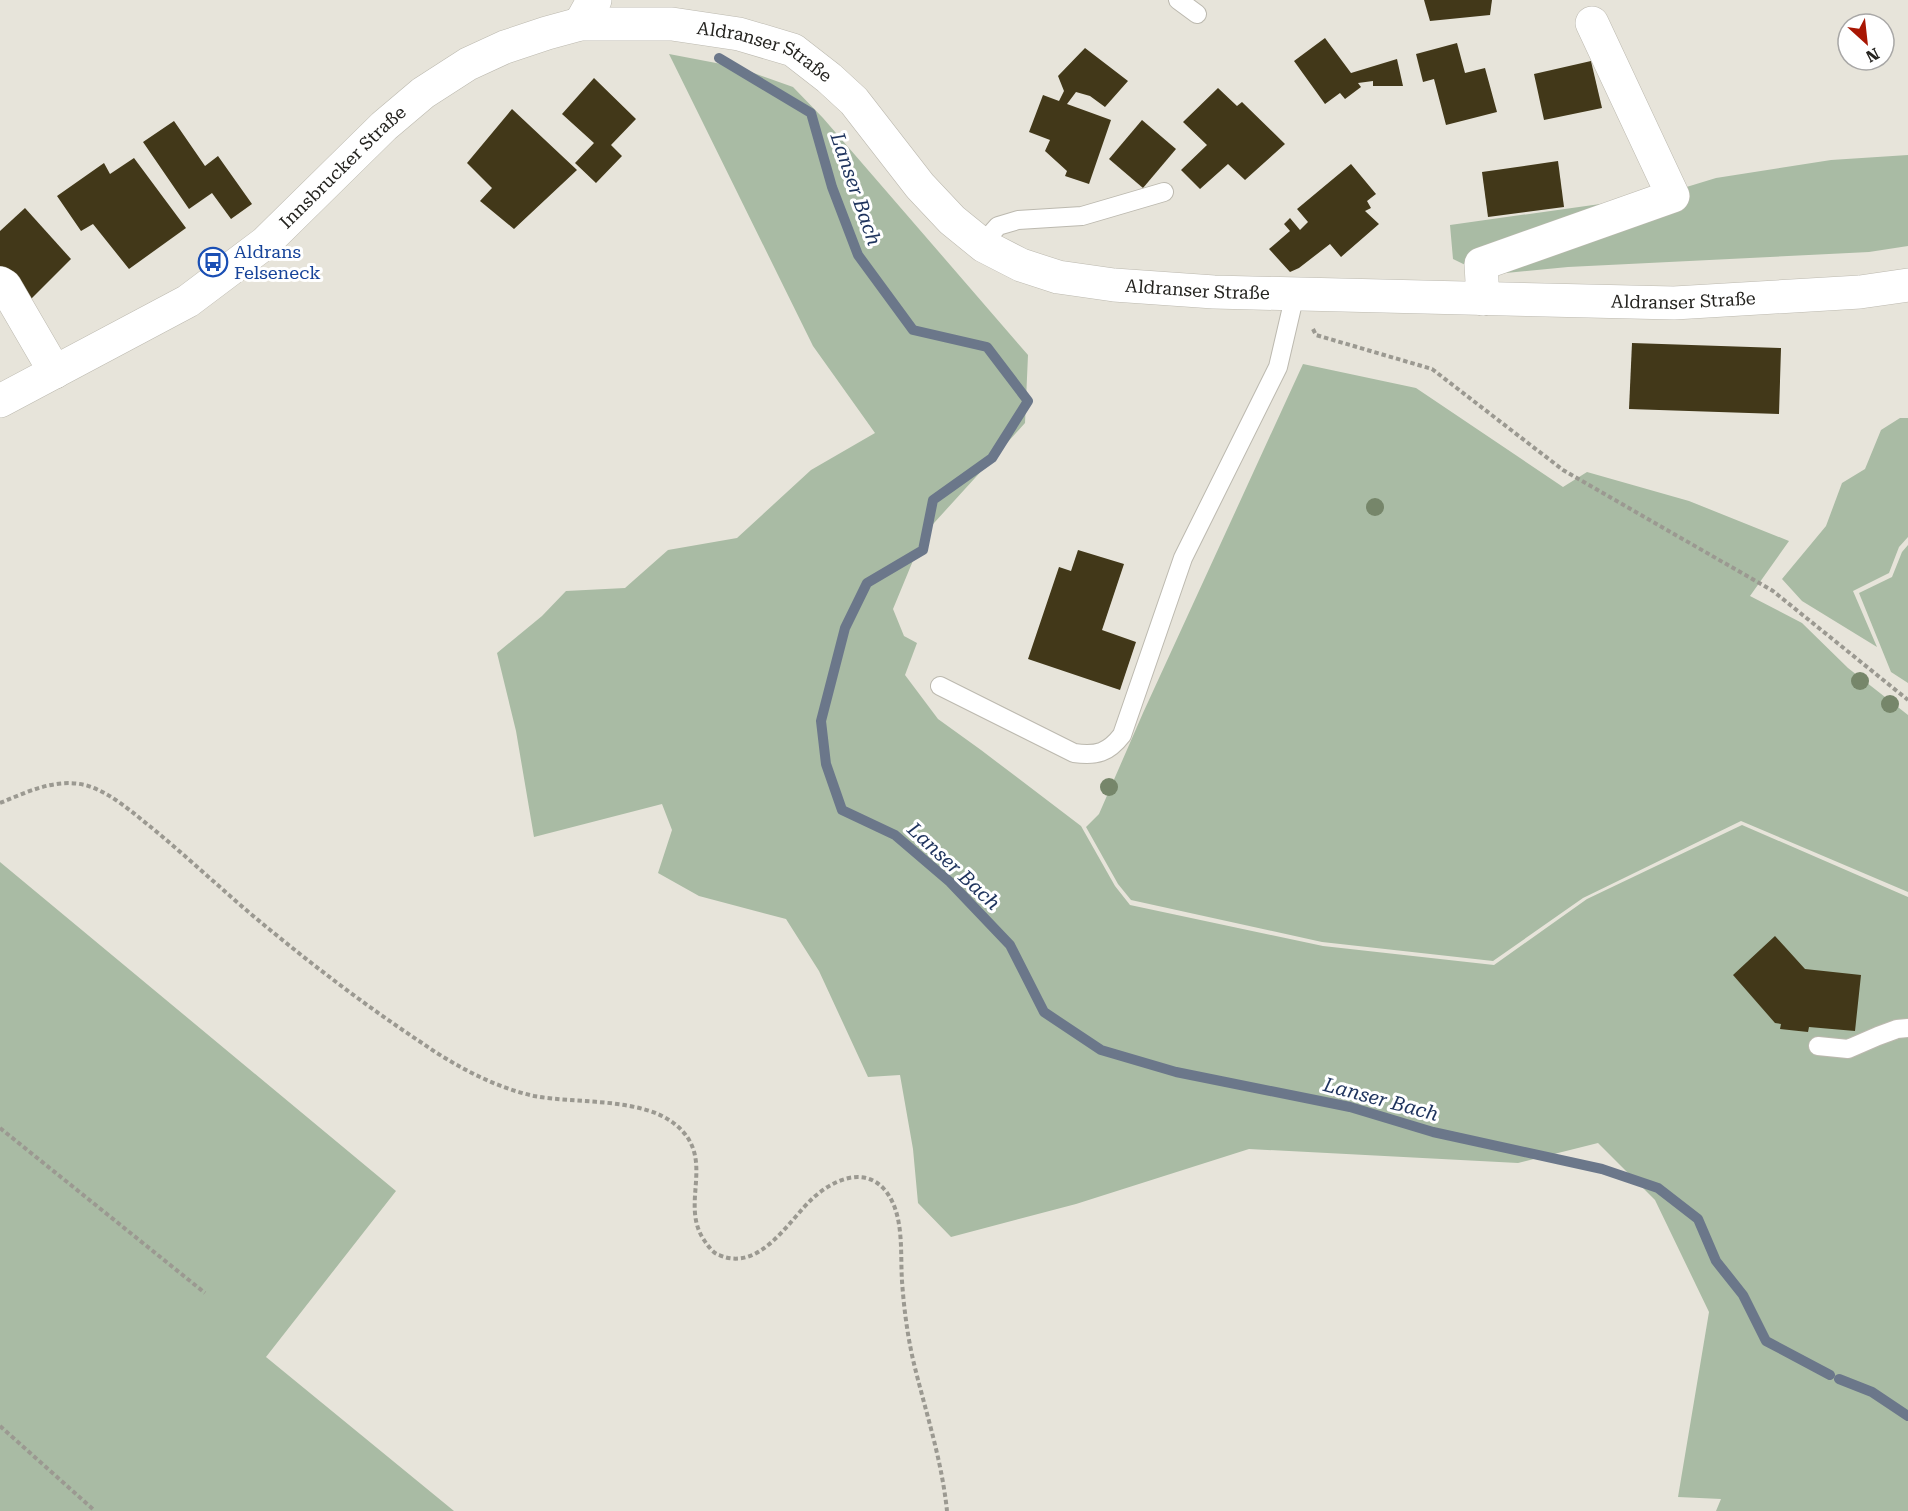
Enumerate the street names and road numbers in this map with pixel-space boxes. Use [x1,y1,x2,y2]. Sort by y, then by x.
street label: Aldranser Straße [696,17,836,86]
street label: Innsbrucker Straße [275,101,410,233]
street label: Aldranser Straße [1125,275,1270,303]
street label: Aldranser Straße [1611,287,1756,313]

